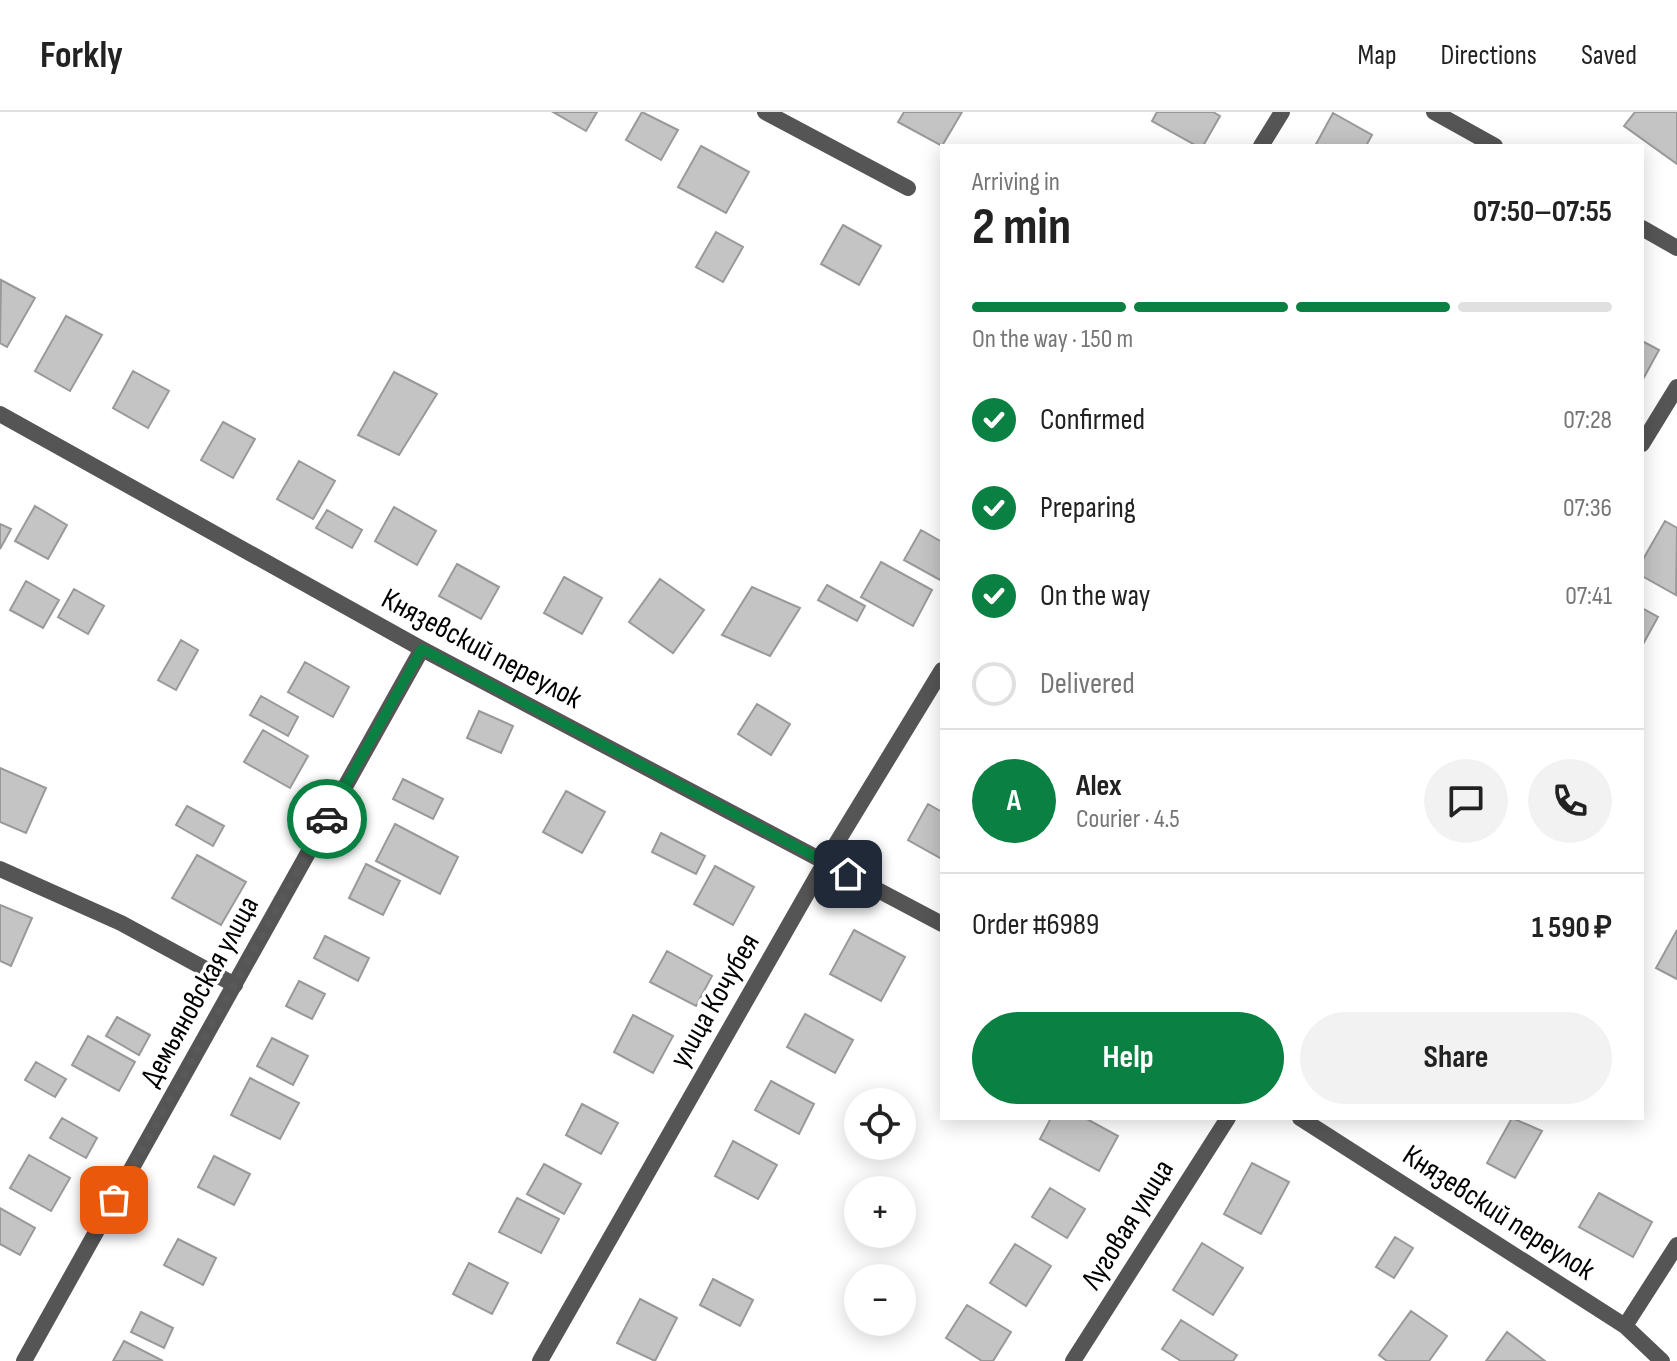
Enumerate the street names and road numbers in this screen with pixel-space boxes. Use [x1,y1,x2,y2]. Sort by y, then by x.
street label: Князевский переулок [375,581,588,717]
street label: Демьяновская улица [133,890,267,1093]
street label: улица Кочубея [662,927,768,1074]
street label: Князевский переулок [1396,1137,1602,1289]
street label: Луговая улица [1073,1153,1182,1297]

